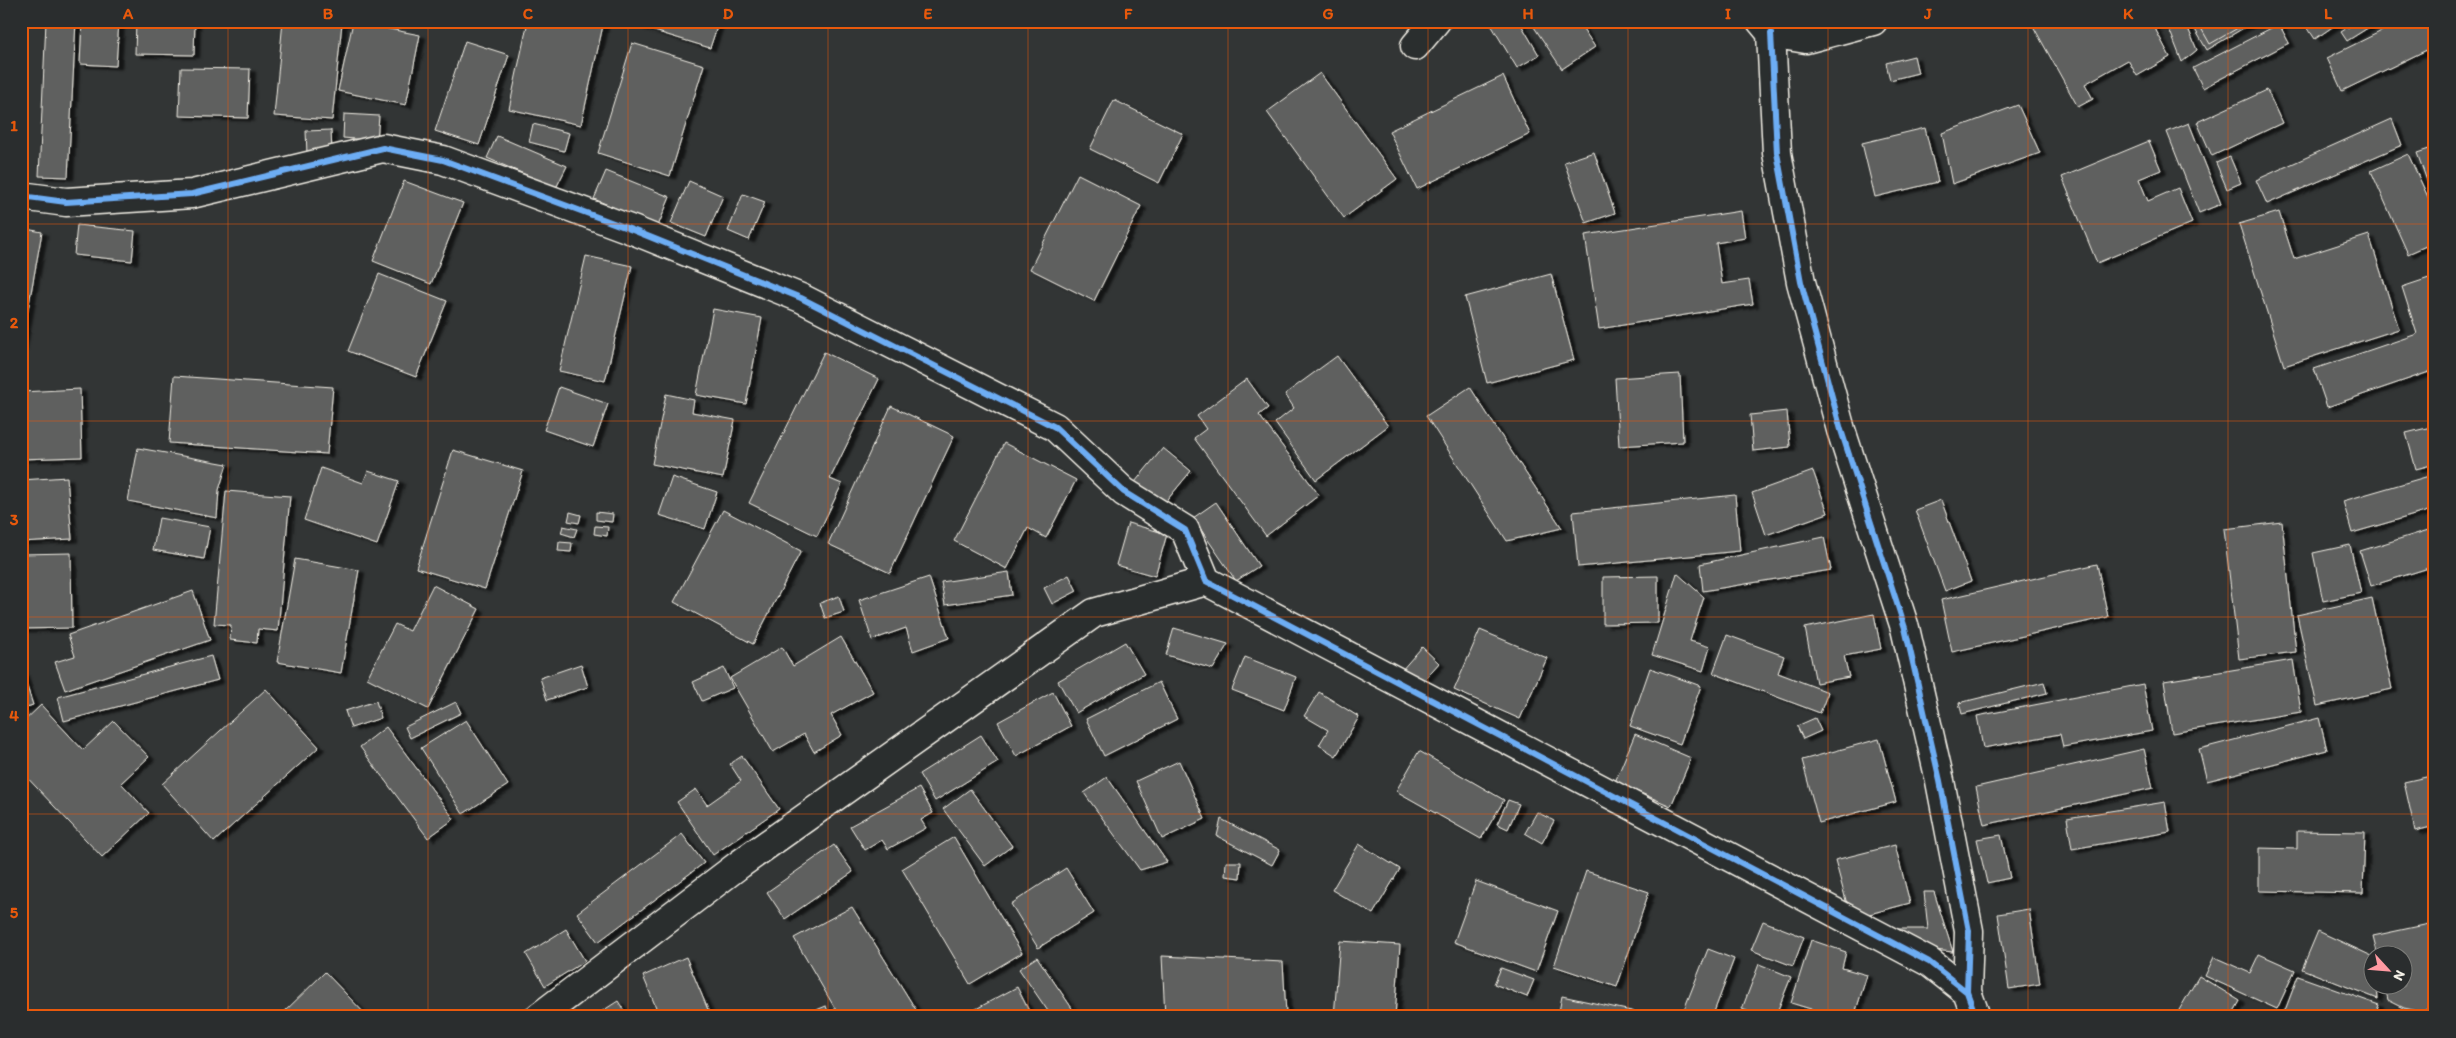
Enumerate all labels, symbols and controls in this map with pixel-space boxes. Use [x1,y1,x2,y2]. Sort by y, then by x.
text: A [122,4,134,23]
text: B [323,4,334,23]
text: C [523,4,534,23]
text: D [723,4,734,23]
text: E [924,4,933,23]
text: F [1124,4,1133,23]
text: G [1322,4,1334,23]
text: H [1522,4,1534,23]
text: I [1725,4,1731,23]
text: J [1923,4,1932,23]
text: K [2123,4,2134,23]
text: L [2324,4,2333,23]
text: 1 [10,116,18,135]
text: 2 [10,313,19,332]
text: 3 [10,510,19,529]
text: 4 [9,706,19,725]
text: 5 [10,903,19,922]
north arrow [2364,946,2414,996]
text: N [2390,968,2409,983]

